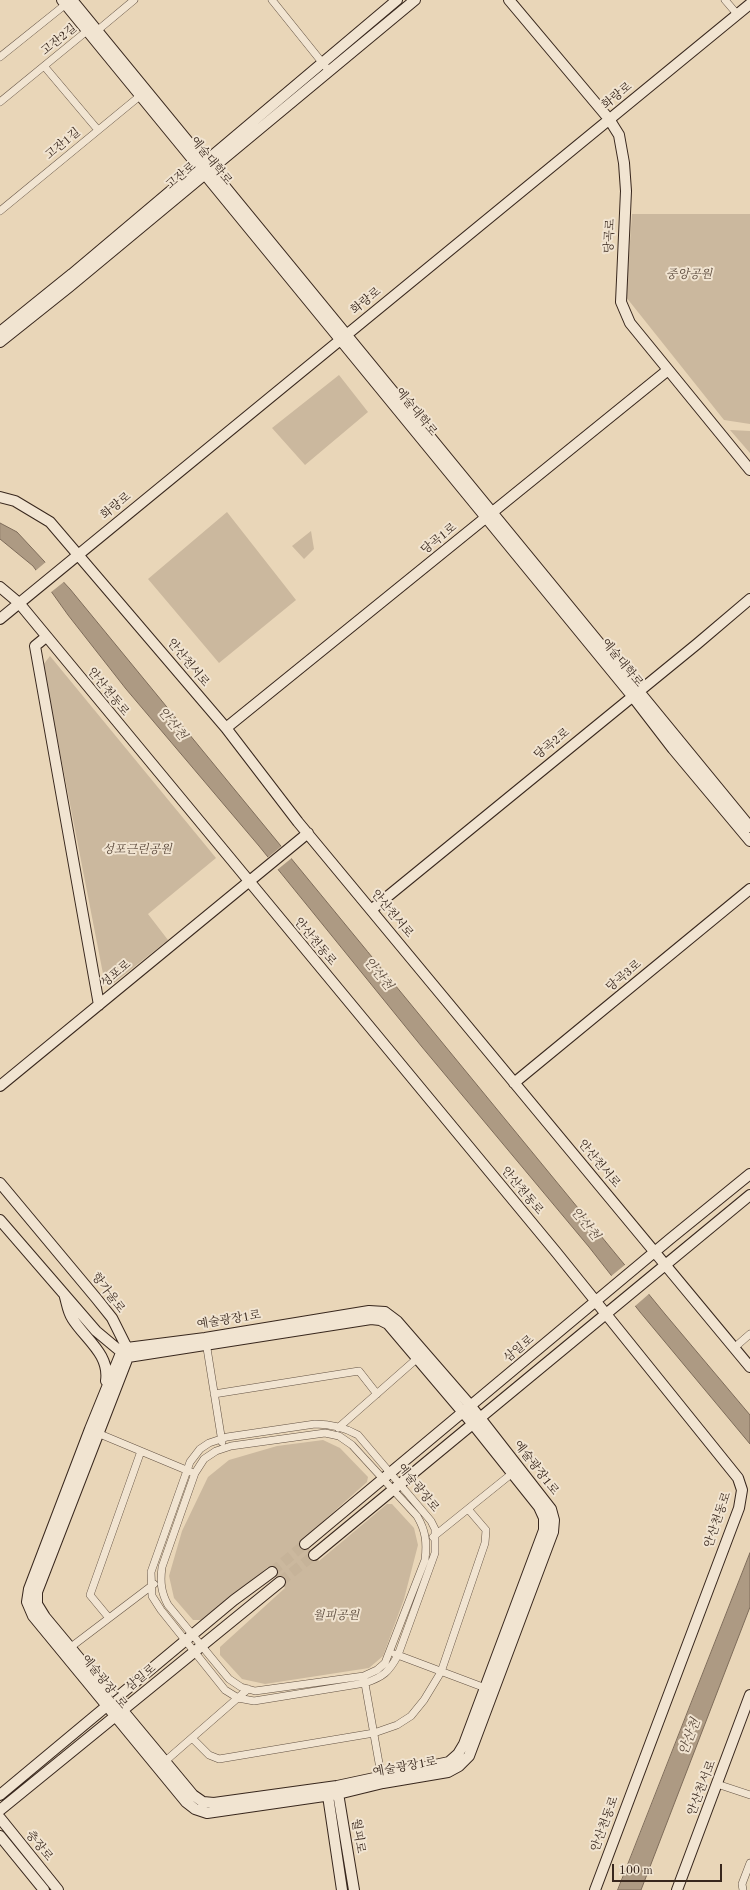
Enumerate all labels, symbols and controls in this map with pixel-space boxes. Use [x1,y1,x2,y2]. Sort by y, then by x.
street label: 고잔2길 [38,21,80,59]
street label: 화랑로 [599,79,635,113]
street label: 고잔1길 [42,125,84,163]
street label: 예술대학로 [187,134,235,188]
street label: 고잔로 [163,159,199,193]
street label: 당곡로 [602,218,618,254]
park label: 중앙공원 [666,268,712,282]
street label: 화랑로 [348,284,384,318]
street label: 예술대학로 [392,385,440,439]
street label: 화랑로 [98,489,134,523]
street label: 당곡1로 [418,520,460,558]
street label: 안산천서로 [164,636,212,690]
street label: 예술대학로 [598,636,646,690]
street label: 안산천동로 [84,665,132,719]
water label: 안산천 [154,704,190,744]
street label: 당곡2로 [531,725,573,763]
park label: 성포근린공원 [102,843,172,857]
street label: 안산천서로 [368,887,416,941]
street label: 안산천동로 [291,915,339,969]
water label: 안산천 [360,954,396,994]
street label: 성포로 [98,957,134,991]
street label: 당곡3로 [603,957,645,995]
street label: 안산천서로 [575,1137,623,1191]
street label: 안산천동로 [498,1164,546,1218]
water label: 안산천 [567,1204,603,1244]
street label: 항가울로 [88,1270,128,1316]
street label: 예술광장1로 [196,1308,262,1332]
street label: 삼일로 [501,1332,537,1366]
street label: 예술광장1로 [510,1438,562,1498]
street label: 예술광장로 [394,1461,442,1515]
street label: 안산천동로 [702,1490,734,1550]
park label: 월피공원 [313,1609,359,1623]
street label: 예술광장1로 [78,1652,130,1712]
street label: 삼일로 [123,1661,159,1695]
water label: 안산천 [676,1717,704,1757]
street label: 예술광장1로 [372,1754,438,1780]
street label: 안산천서로 [685,1758,719,1818]
street label: 안산천동로 [588,1794,622,1854]
street label: 월피로 [348,1818,368,1854]
street label: 충장로 [22,1828,56,1864]
scale bar [614,1856,724,1882]
text: 100 m [619,1865,653,1877]

